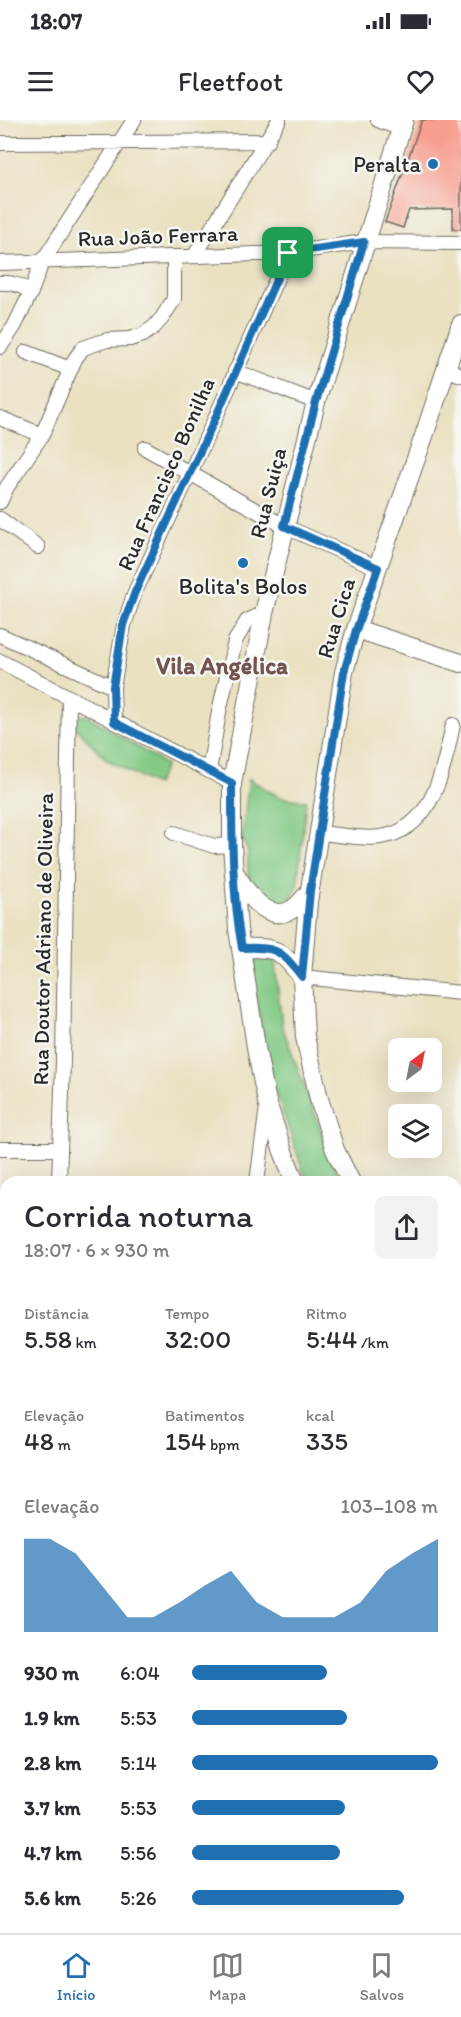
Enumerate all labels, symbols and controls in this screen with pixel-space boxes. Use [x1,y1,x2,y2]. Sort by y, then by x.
text: 18:07 [30,8,82,35]
icon: menu [24,65,57,98]
text: Fleetfoot [178,65,283,98]
icon: heart [404,65,437,98]
place label: Peralta [353,151,422,178]
marker: Peralta [426,157,440,171]
street label: Rua João Ferrara [77,220,239,252]
pin [262,227,313,278]
icon: arrive [271,236,304,269]
street label: Rua Francisco Bonilha [111,373,221,575]
street label: Rua Suiça [244,445,292,541]
marker: Bolita's Bolos [236,556,250,570]
place label: Bolita's Bolos [179,573,307,600]
street label: Rua Cica [311,574,361,662]
district label: Vila Angélica [156,651,288,681]
street label: Rua Doutor Adriano de Oliveira [27,792,59,1086]
north arrow [388,1038,442,1092]
map controls [388,1038,442,1158]
button: layers [388,1104,442,1158]
text: Corrida noturna [24,1196,253,1235]
button: share [375,1196,438,1259]
text: 18:07 · 6 × 930 m [24,1238,170,1262]
text: Distância [24,1304,89,1323]
text: Tempo [165,1304,210,1323]
text: Ritmo [306,1304,347,1323]
text: 5.58 [24,1323,72,1355]
text: 32:00 [165,1323,231,1355]
text: 5:44 [306,1323,357,1355]
text: km [72,1333,97,1352]
text: /km [357,1333,389,1352]
text: Elevação [24,1406,84,1425]
text: Batimentos [165,1406,245,1425]
text: kcal [306,1406,334,1425]
text: 48 [24,1425,54,1457]
text: 154 [165,1425,206,1457]
text: 335 [306,1425,348,1457]
text: m [54,1435,71,1454]
text: bpm [206,1435,240,1454]
text: Elevação [24,1494,99,1518]
text: 103–108 m [340,1494,438,1518]
text: 930 m [24,1661,79,1685]
text: 6:04 [120,1661,160,1685]
text: 1.9 km [24,1706,80,1730]
text: 5:53 [120,1706,157,1730]
text: 2.8 km [24,1751,81,1775]
text: 5:14 [120,1751,157,1775]
text: 3.7 km [24,1796,81,1820]
text: 5:53 [120,1796,157,1820]
text: 4.7 km [24,1841,82,1865]
text: 5:56 [120,1841,156,1865]
text: 5.6 km [24,1886,81,1910]
text: 5:26 [120,1886,157,1910]
tab: Início [57,1949,95,2004]
tab: Mapa [209,1949,246,2004]
tab: Salvos [360,1949,404,2004]

